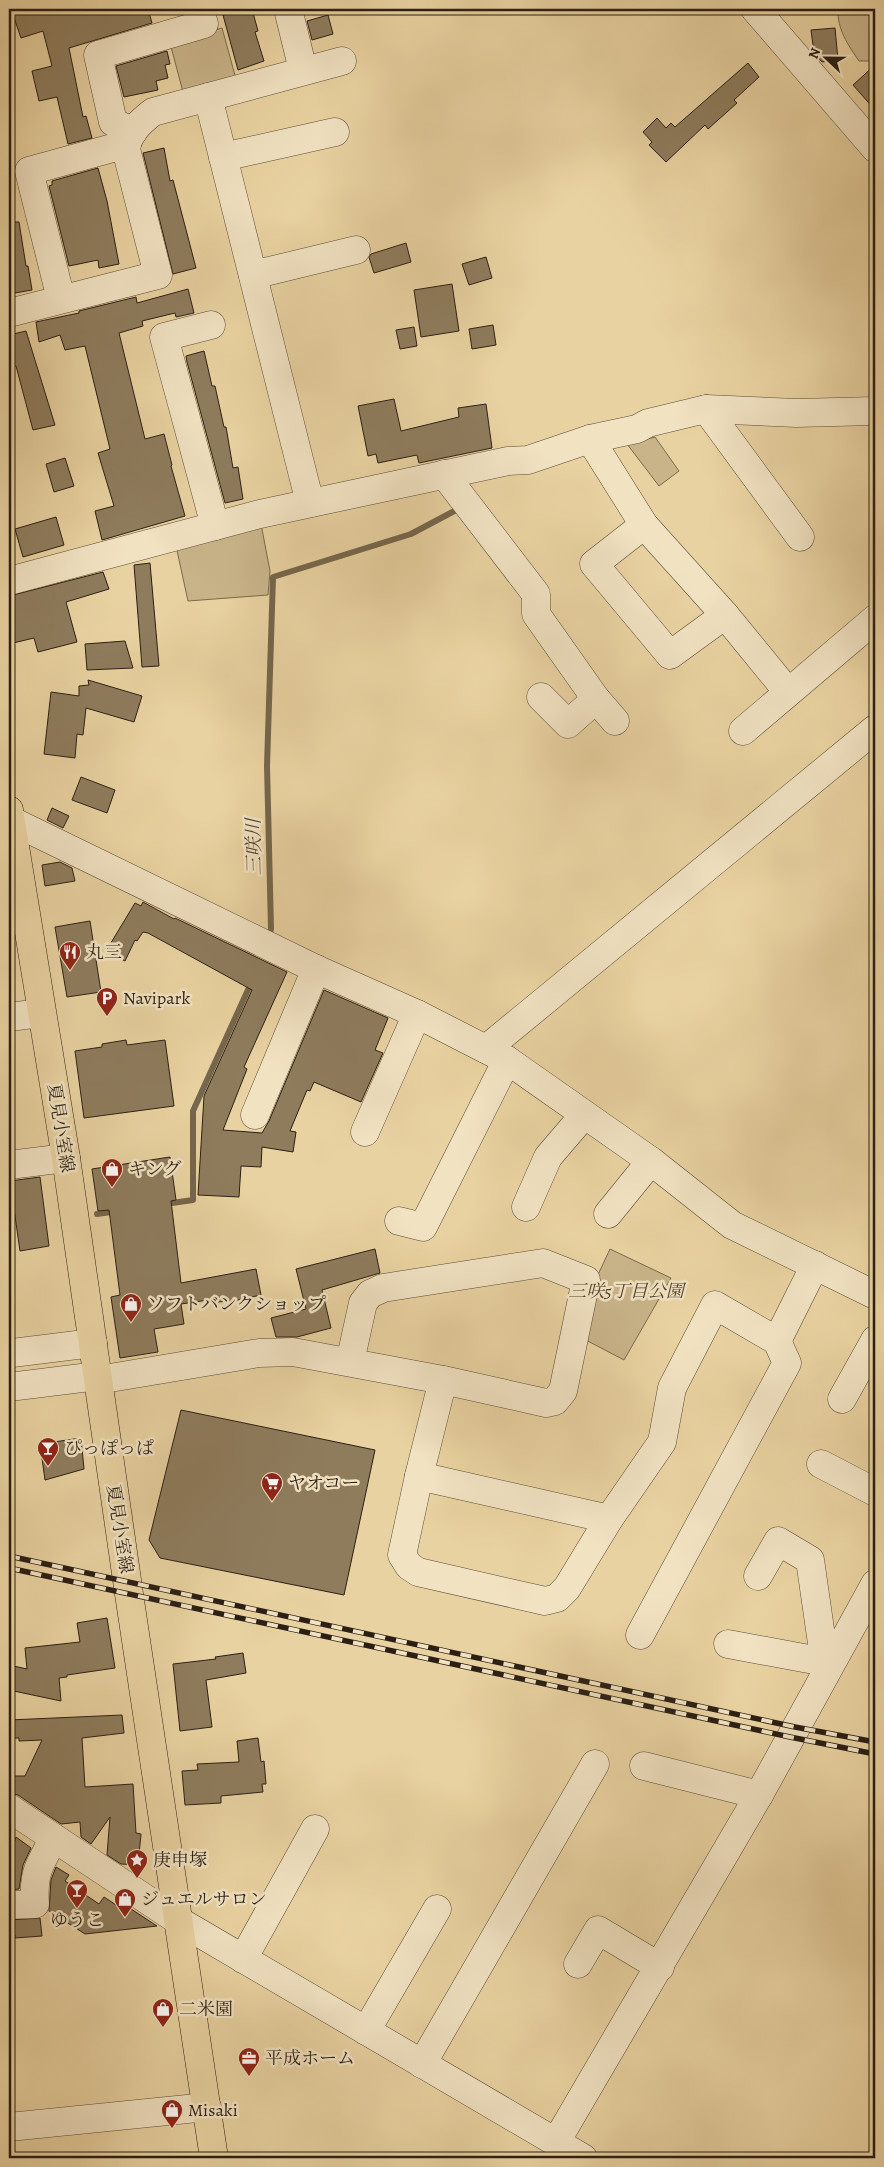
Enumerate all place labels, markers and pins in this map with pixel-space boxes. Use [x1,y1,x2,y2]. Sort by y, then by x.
restaurant icon: 丸三 [58,940,82,971]
place label: 丸三 [86,940,122,964]
parking icon: Navipark [95,986,119,1017]
place label: Navipark [123,986,190,1010]
shop icon: キング [100,1157,124,1188]
place label: キング [128,1157,181,1181]
shop icon: ソフトバンクショップ [119,1292,143,1323]
place label: ソフトバンクショップ [147,1292,326,1316]
bar icon: ぴっぽっぱ [36,1436,60,1467]
place label: ぴっぽっぱ [64,1436,154,1460]
supermarket icon: ヤオコー [260,1471,284,1502]
place label: ヤオコー [288,1471,359,1495]
place icon: 庚申塚 [125,1848,149,1879]
place label: 庚申塚 [153,1848,207,1872]
bar icon: ゆうこ [65,1878,89,1909]
shop icon: ジュエルサロン [113,1887,137,1918]
place label: ジュエルサロン [141,1887,267,1911]
place label: ゆうこ [50,1908,104,1932]
shop icon: 二米園 [151,1997,175,2028]
place label: 二米園 [179,1997,233,2021]
office icon: 平成ホーム [237,2046,261,2077]
place label: 平成ホーム [265,2046,355,2070]
shop icon: Misaki [160,2098,184,2129]
place label: Misaki [188,2098,238,2122]

